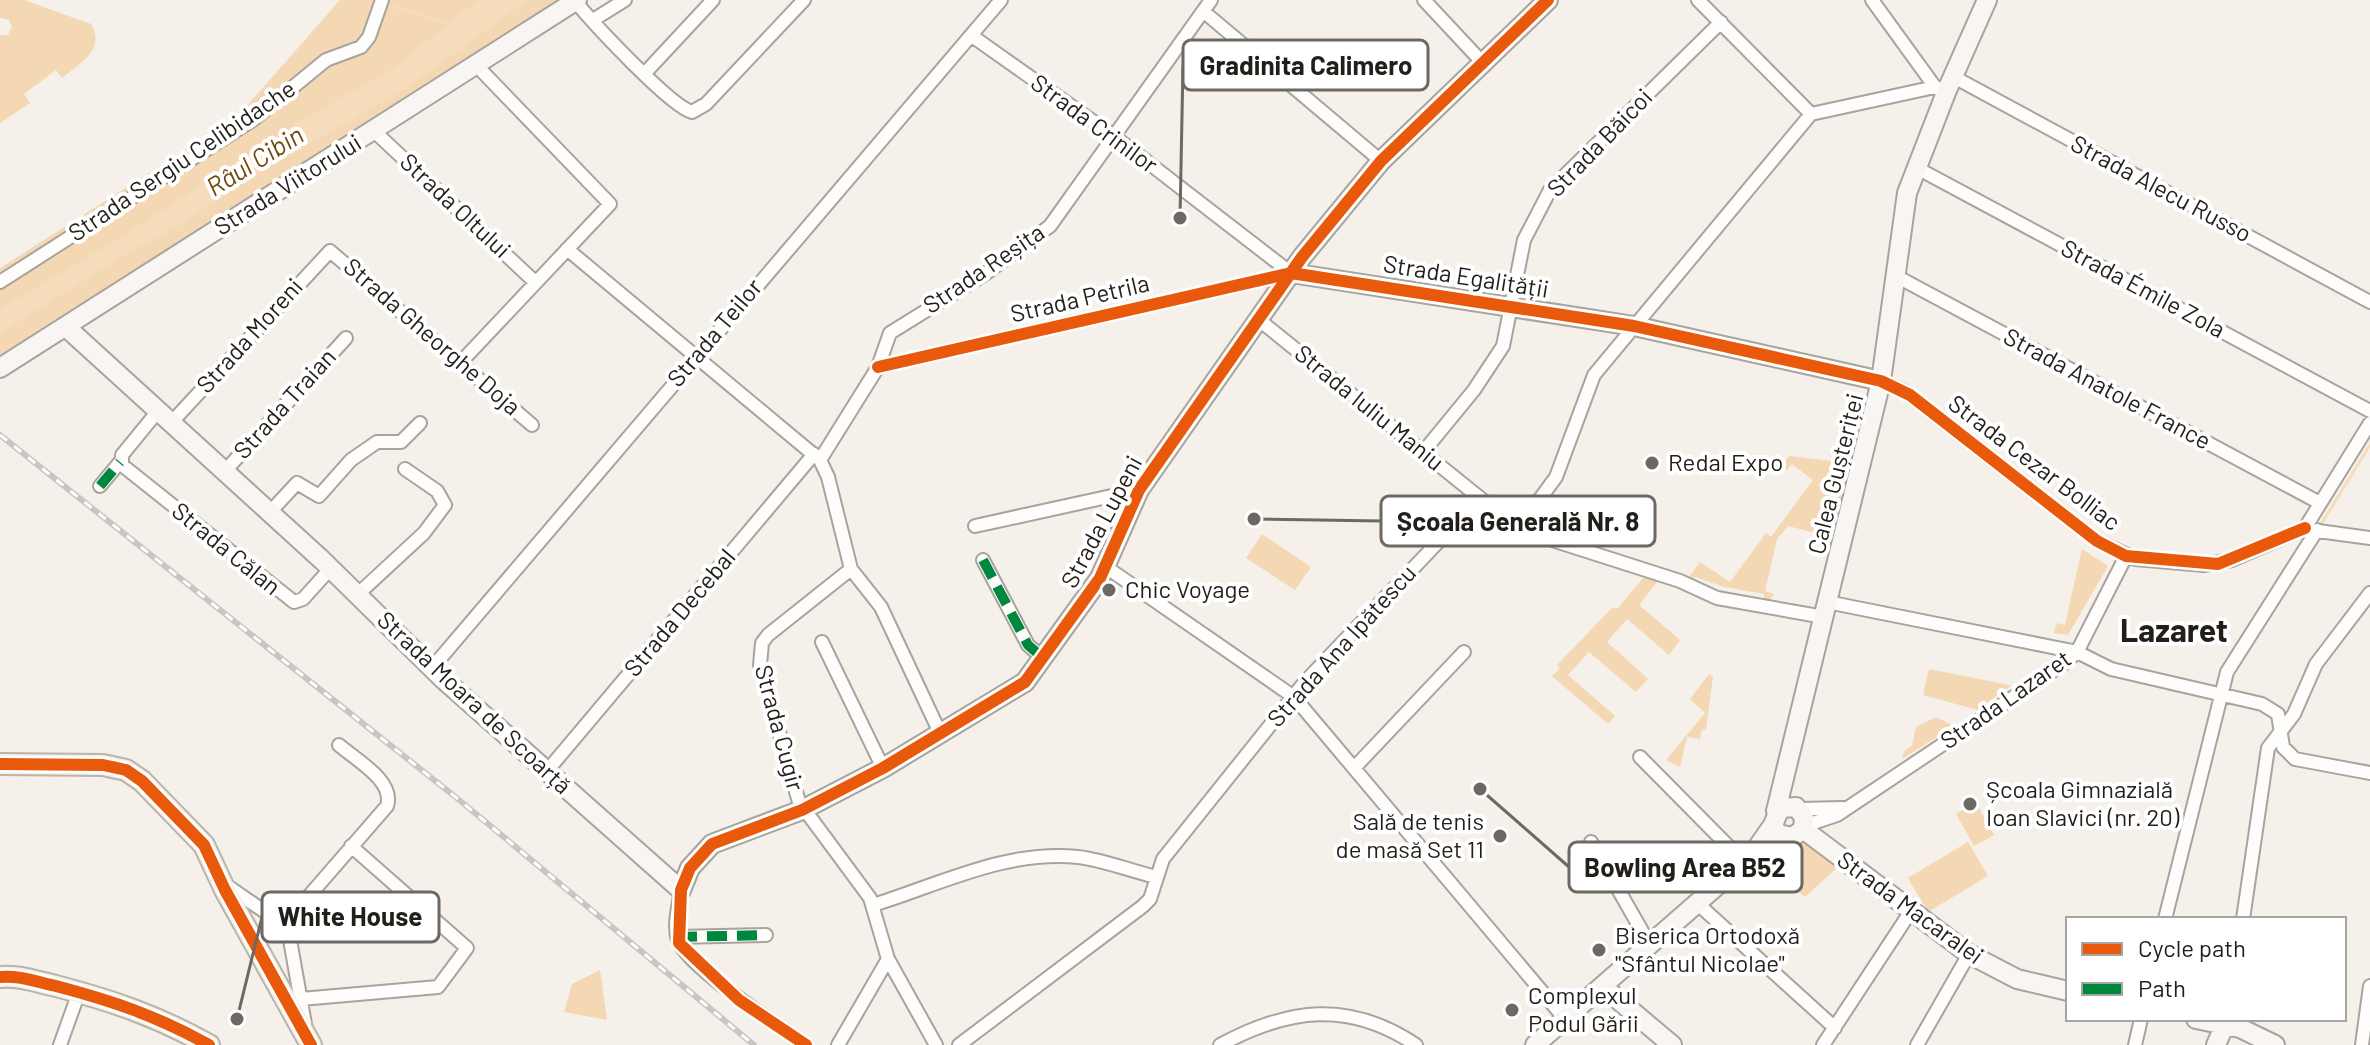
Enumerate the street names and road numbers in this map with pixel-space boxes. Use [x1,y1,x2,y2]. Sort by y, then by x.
street label: Strada Crinilor [1026,67,1164,179]
street label: Strada Sergiu Celibidache [62,73,300,247]
street label: Strada Băicoi [1540,82,1658,202]
street label: Strada Viitorului [208,127,366,240]
street label: Strada Alecu Russo [2066,128,2257,247]
street label: Strada Oltului [395,146,517,263]
street label: Strada Reșița [917,217,1049,319]
street label: Strada Émile Zola [2057,232,2231,343]
street label: Strada Egalității [1381,248,1551,303]
street label: Strada Gheorghe Doja [339,251,527,421]
street label: Strada Petrila [1007,267,1152,328]
street label: Strada Moreni [190,272,308,398]
street label: Strada Teilor [660,272,768,392]
street label: Strada Anatole France [1999,321,2216,455]
street label: Strada Iuliu Maniu [1289,338,1450,476]
street label: Strada Traian [227,342,341,464]
street label: Strada Cezar Bolliac [1943,388,2127,536]
street label: Calea Gușteriței [1801,390,1869,557]
street label: Strada Lupeni [1054,450,1148,592]
street label: Strada Călan [167,495,287,600]
street label: Strada Decebal [617,542,741,682]
street label: Strada Ana Ipătescu [1261,558,1421,732]
street label: Strada Moara de Scoarță [372,604,578,799]
street label: Strada Lazaret [1934,643,2076,754]
street label: Strada Cugir [750,662,811,794]
street label: Strada Macaralei [1832,844,1990,969]

